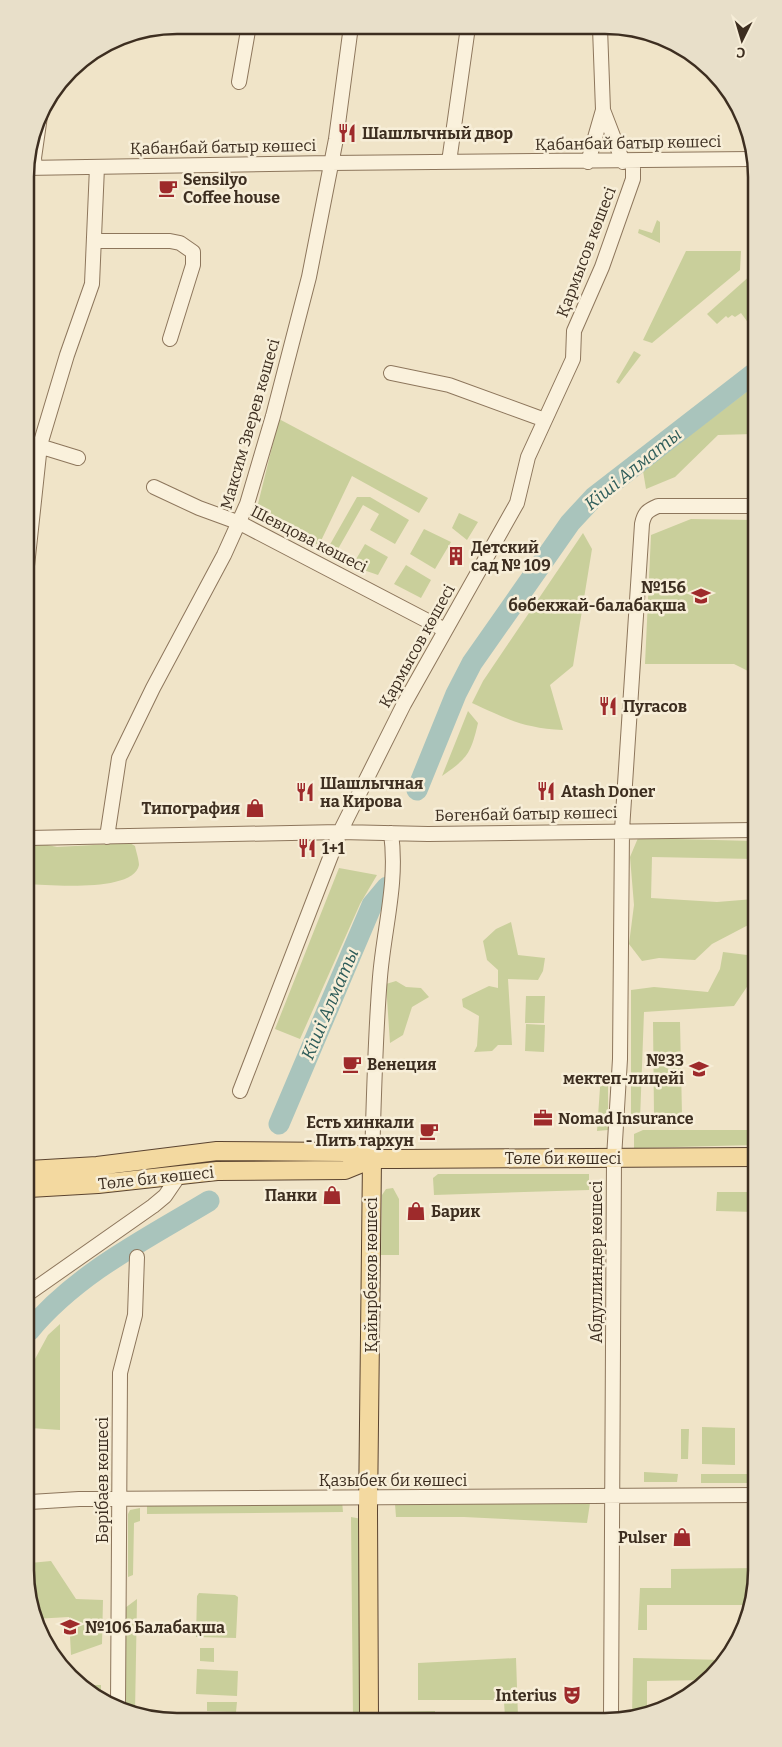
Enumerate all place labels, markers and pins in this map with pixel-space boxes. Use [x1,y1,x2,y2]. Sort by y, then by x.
restaurant icon: Шашлычный двор [336,122,358,144]
place label: Шашлычный двор [362,124,513,143]
place label: Sensilyo Coffee house [183,170,280,207]
cafe icon: Sensilyo Coffee house [157,177,179,199]
place label: Детский сад № 109 [471,538,551,575]
building icon: Детский сад № 109 [445,545,467,567]
place label: №156 бөбекжай-балабақша [508,578,687,615]
school or university icon: №156 бөбекжай-балабақша [690,585,712,607]
restaurant icon: Пугасов [597,695,619,717]
place label: Пугасов [623,697,687,716]
place label: Шашлычная на Кирова [320,774,423,811]
restaurant icon: Atash Doner [535,780,557,802]
restaurant icon: Шашлычная на Кирова [294,781,316,803]
place label: Atash Doner [561,782,656,801]
shop icon: Типография [244,797,266,819]
place label: Типография [141,799,240,818]
restaurant icon: 1+1 [296,837,318,859]
place label: 1+1 [322,839,345,858]
place label: №33 мектеп-лицейі [563,1051,684,1088]
cafe icon: Венеция [341,1053,363,1075]
place label: Венеция [367,1055,437,1074]
school or university icon: №33 мектеп-лицейі [688,1058,710,1080]
office icon: Nomad Insurance [532,1107,554,1129]
place label: Nomad Insurance [558,1109,694,1128]
place label: Есть хинкали - Пить тархун [306,1113,414,1150]
cafe icon: Есть хинкали - Пить тархун [418,1120,440,1142]
shop icon: Панки [321,1184,343,1206]
place label: Панки [265,1186,317,1205]
shop icon: Барик [405,1200,427,1222]
place label: Барик [431,1202,480,1221]
shop icon: Pulser [671,1526,693,1548]
place label: Pulser [618,1528,667,1547]
school or university icon: №106 Балабақша [59,1616,81,1638]
place label: №106 Балабақша [85,1618,225,1637]
theatre icon: Interius [561,1684,583,1706]
place label: Interius [496,1686,557,1705]

